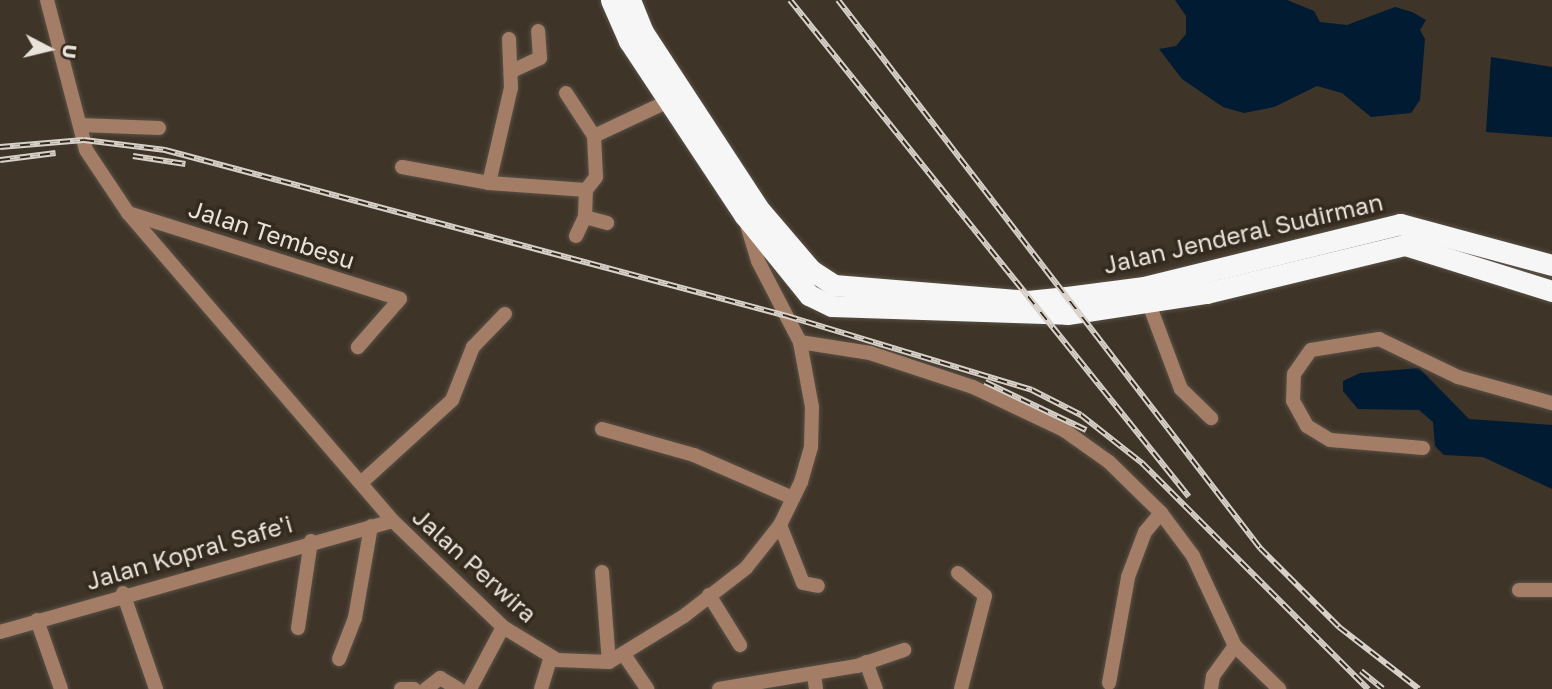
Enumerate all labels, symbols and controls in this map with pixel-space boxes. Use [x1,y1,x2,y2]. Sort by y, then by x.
north arrow [14,14,84,84]
text: U [58,43,83,60]
street label: Jalan Jenderal Sudirman [1100,187,1386,279]
street label: Jalan Tembesu [185,194,359,274]
street label: Jalan Perwira [407,502,543,628]
street label: Jalan Kopral Safe'i [83,509,295,595]

